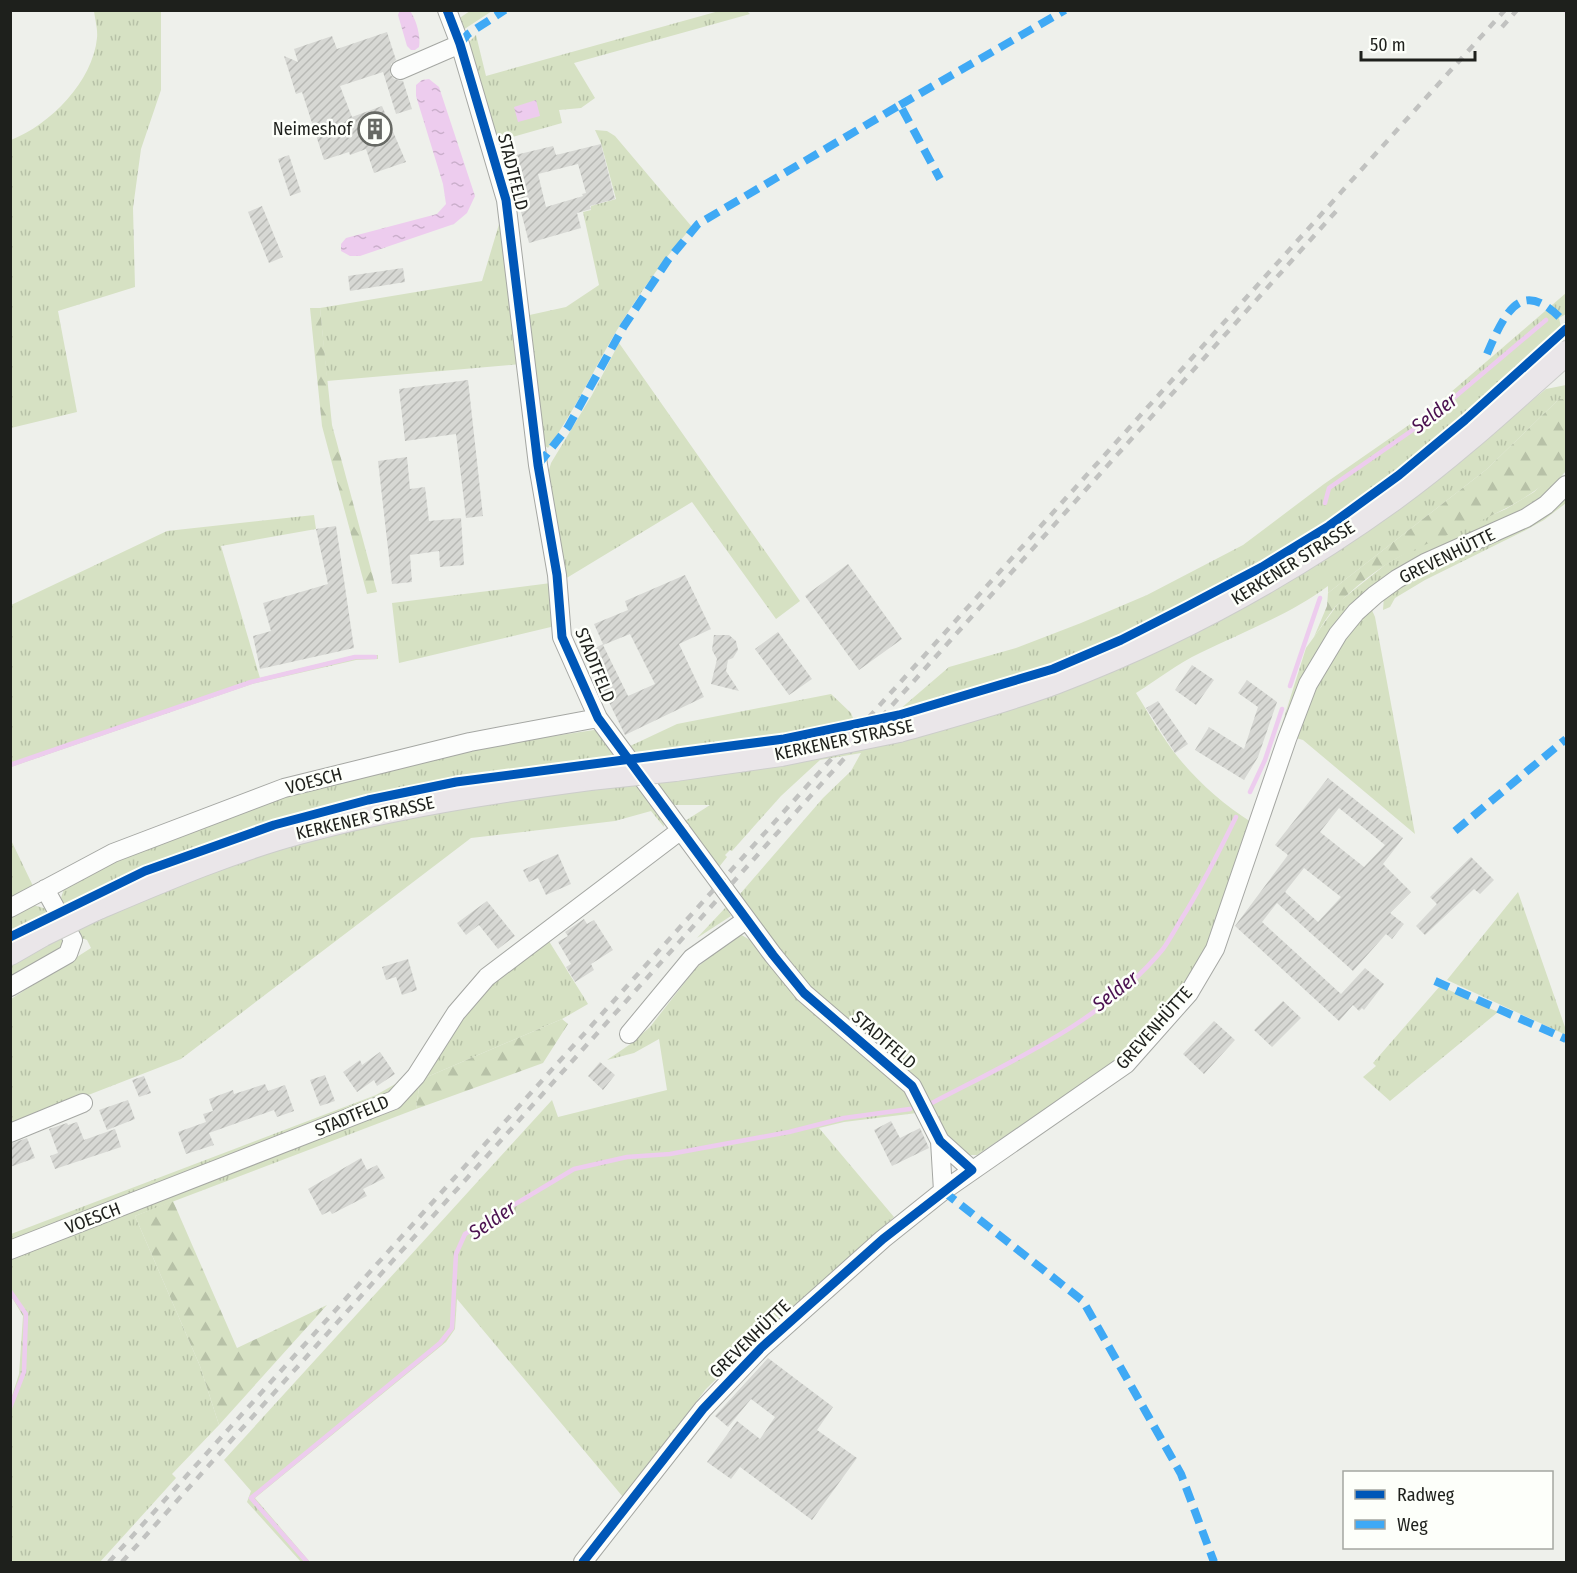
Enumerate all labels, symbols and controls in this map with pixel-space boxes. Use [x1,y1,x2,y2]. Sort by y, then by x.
scale bar [1361,24,1475,62]
text: 50 m [1370,34,1406,56]
building icon: Neimeshof [357,111,393,147]
place label: Neimeshof [273,118,353,140]
street label: STADTFELD [493,131,533,213]
water label: Selder [1406,387,1463,439]
street label: KERKENER STRASSE [1227,516,1359,610]
street label: GREVENHÜTTE [1396,523,1498,589]
street label: STADTFELD [570,625,620,705]
street label: KERKENER STRASSE [773,715,915,765]
street label: VOESCH [283,763,345,799]
street label: KERKENER STRASSE [294,791,436,845]
water label: Selder [1087,965,1144,1017]
street label: GREVENHÜTTE [1111,982,1197,1074]
street label: STADTFELD [847,1006,921,1074]
street label: STADTFELD [312,1091,392,1141]
water label: Selder [463,1195,521,1245]
street label: VOESCH [62,1197,124,1239]
street label: GREVENHÜTTE [705,1295,795,1383]
legend [1343,1471,1553,1549]
text: Radweg [1397,1484,1455,1506]
text: Weg [1397,1514,1428,1536]

